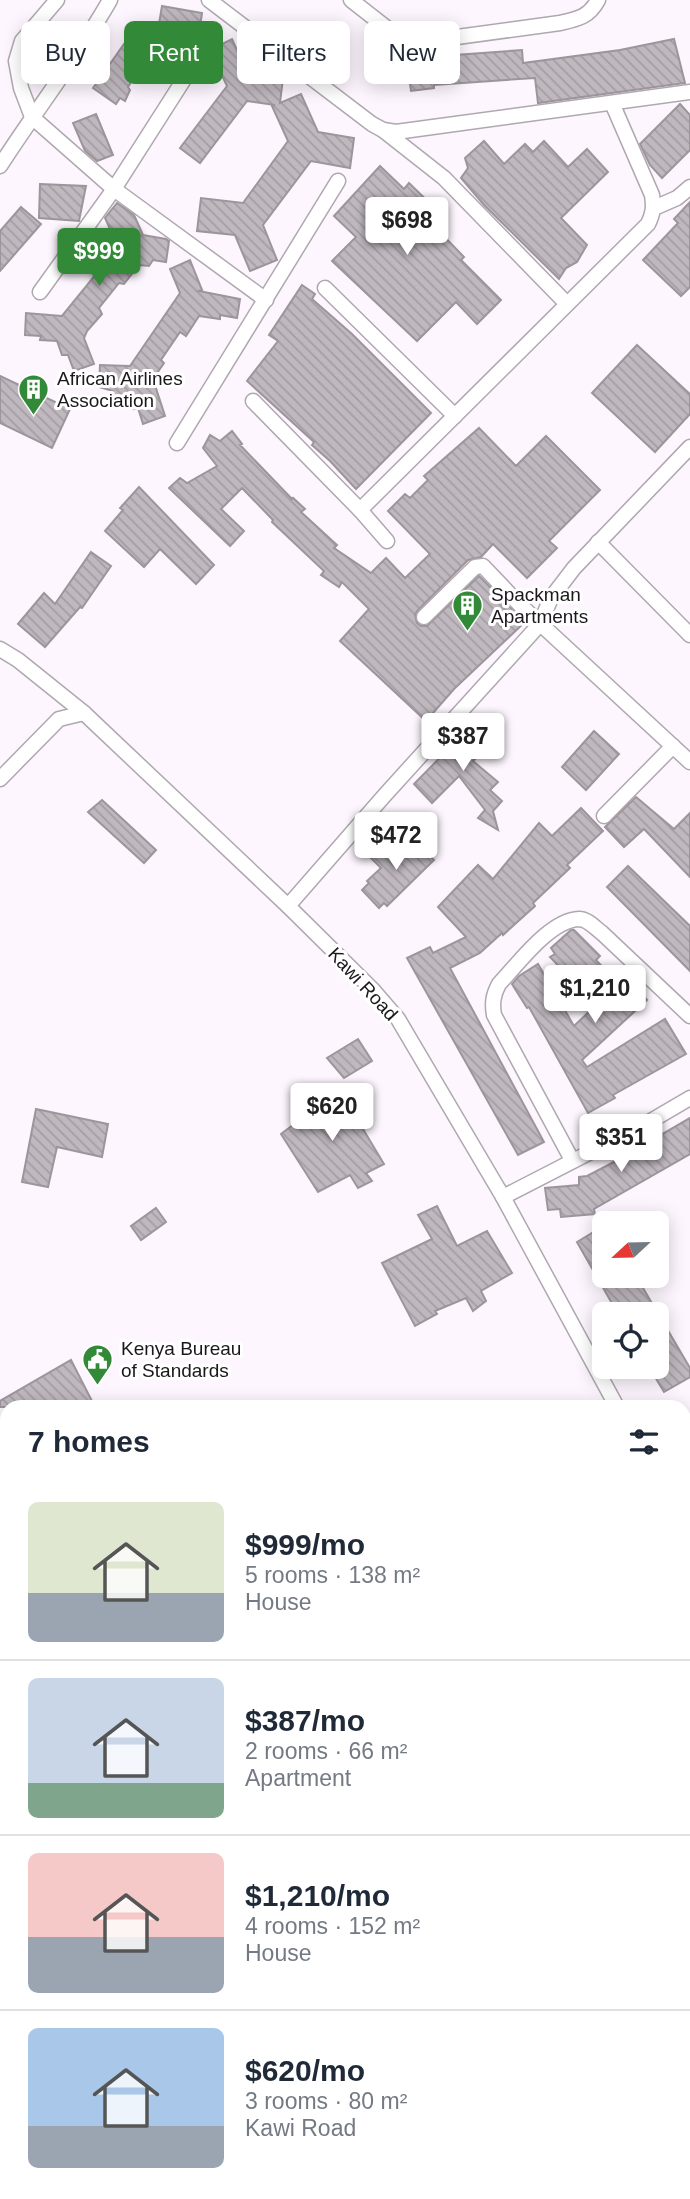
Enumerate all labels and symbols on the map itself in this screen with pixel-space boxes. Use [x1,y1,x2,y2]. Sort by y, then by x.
pin: $698 [366,198,448,257]
pin: $999 [58,229,140,288]
place label: African Airlines Association [57,368,183,411]
building icon: African Airlines Association [17,372,51,416]
place label: Spackman Apartments [491,584,588,627]
building icon: Spackman Apartments [451,588,485,632]
pin: $387 [422,714,504,773]
pin: $472 [355,812,437,872]
street label: Kawi Road [324,943,402,1025]
pin: $1,210 [538,965,652,1025]
pin: $620 [291,1084,373,1143]
pin: $351 [580,1114,662,1174]
north arrow [592,1211,668,1288]
place label: Kenya Bureau of Standards [121,1338,241,1381]
public building icon: Kenya Bureau of Standards [81,1342,115,1386]

